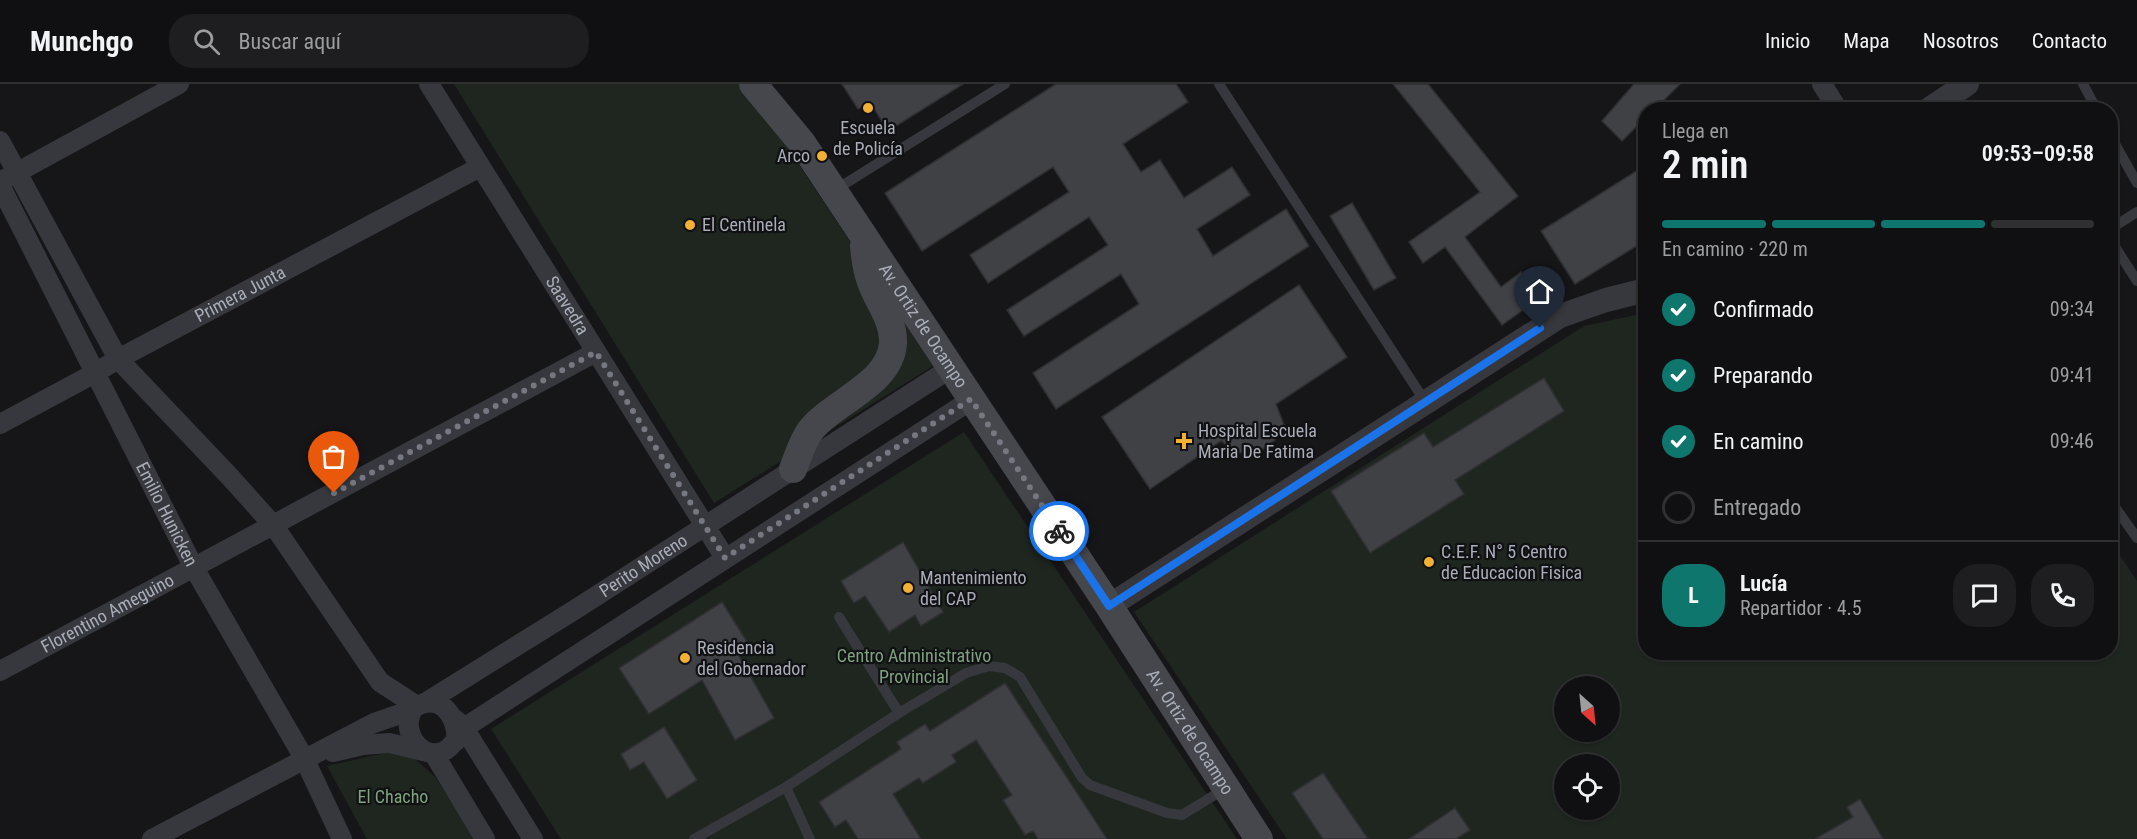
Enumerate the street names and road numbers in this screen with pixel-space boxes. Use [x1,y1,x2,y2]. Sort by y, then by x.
street label: Av. Ortiz de Ocampo [875,259,972,392]
street label: Primera Junta [191,261,289,326]
street label: Saavedra [541,272,594,338]
street label: Emilio Hunicken [132,458,202,570]
street label: Perito Moreno [595,529,691,601]
street label: Florentino Ameguino [37,569,177,657]
street label: Av. Ortiz de Ocampo [1143,665,1238,798]

